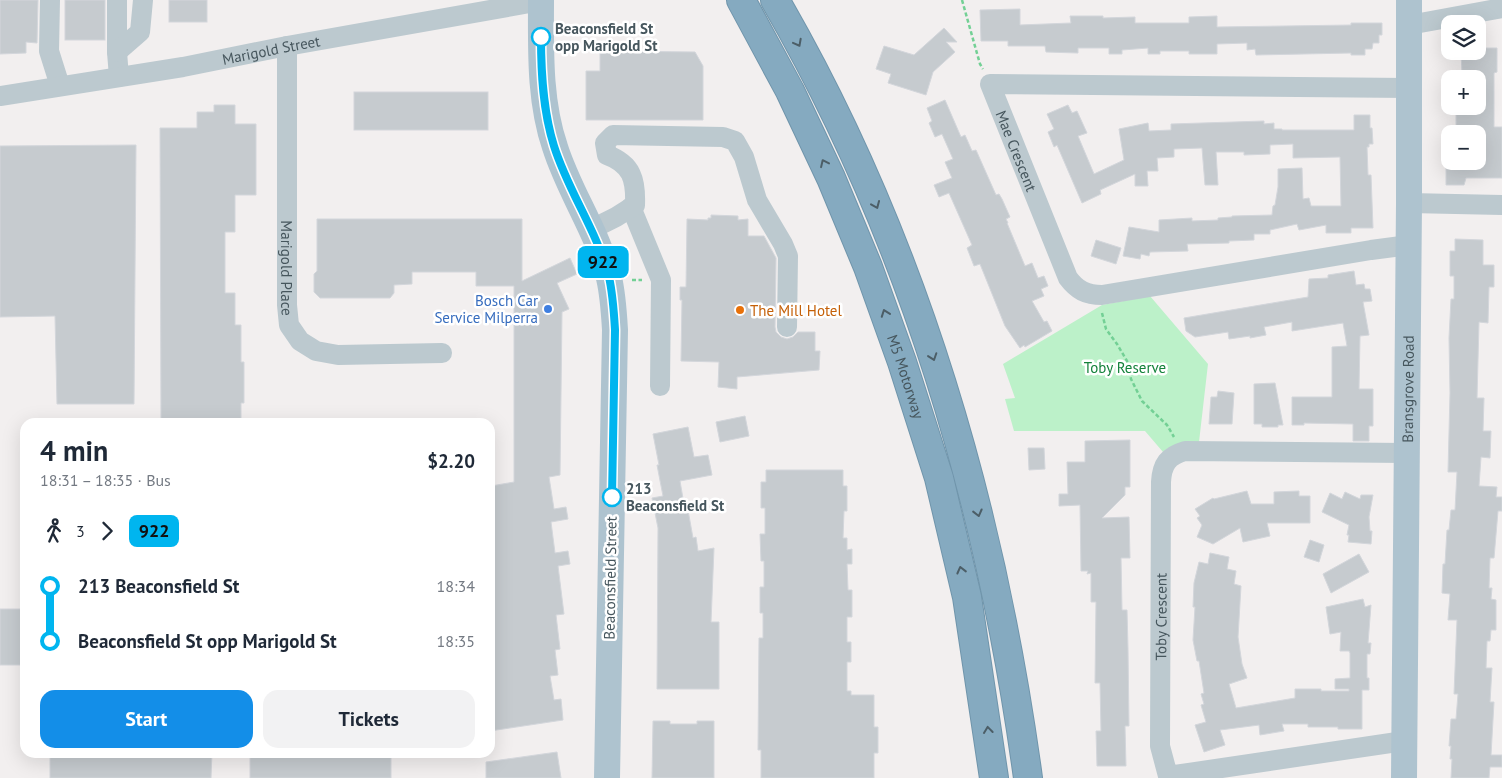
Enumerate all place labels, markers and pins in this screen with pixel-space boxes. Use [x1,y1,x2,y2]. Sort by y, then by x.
place label: Beaconsfield St opp Marigold St [555,19,658,55]
marker: Beaconsfield St opp Marigold St [531,27,551,47]
place label: Bosch Car Service Milperra [434,291,538,327]
place label: The Mill Hotel [750,301,842,320]
marker: Bosch Car Service Milperra [542,303,554,315]
marker: The Mill Hotel [734,304,746,316]
place label: 213 Beaconsfield St [626,479,725,515]
marker: 213 Beaconsfield St [602,487,622,507]

